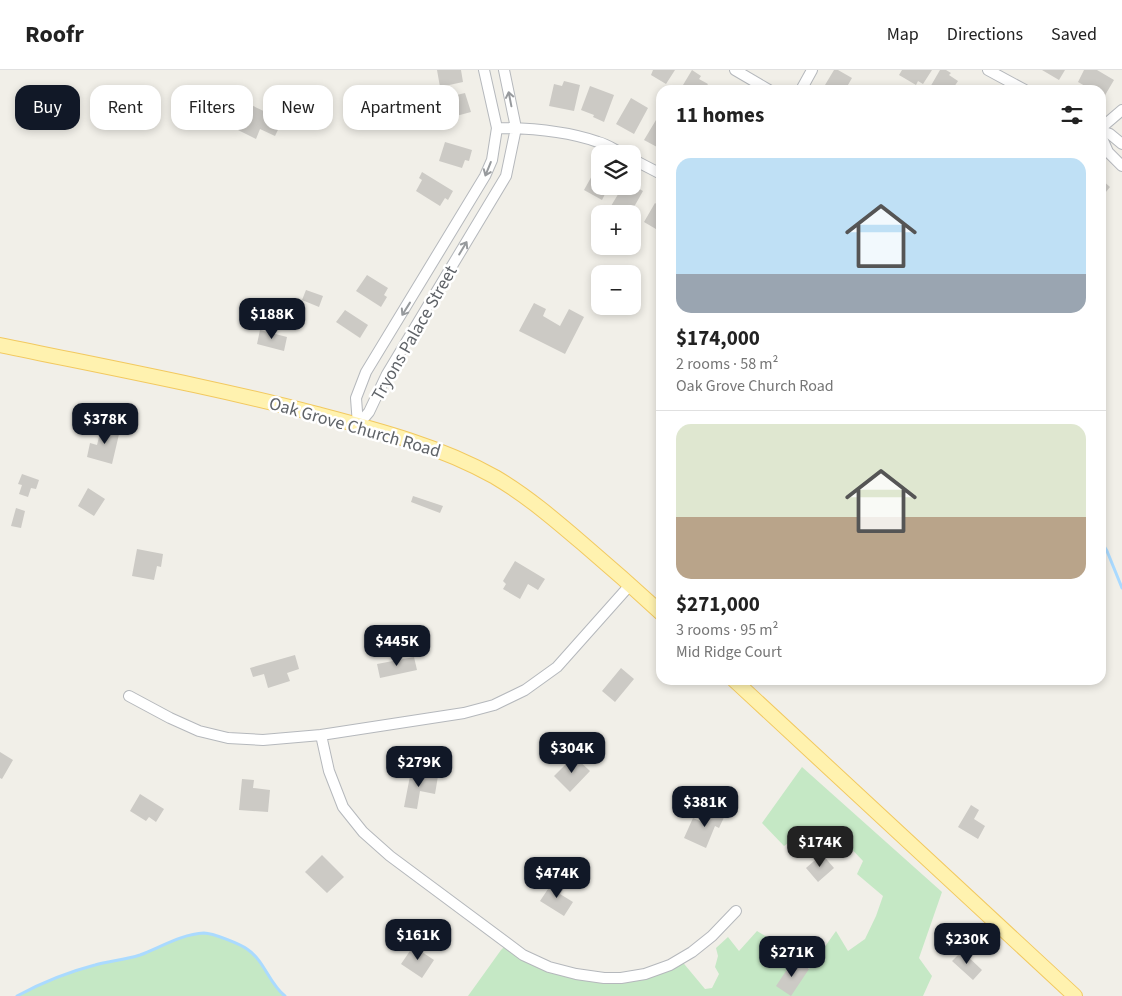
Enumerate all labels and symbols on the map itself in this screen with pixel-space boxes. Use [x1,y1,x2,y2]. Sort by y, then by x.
one-way arrow [505,91,514,107]
one-way arrow [483,161,493,176]
one-way arrow [459,241,469,255]
street label: Tryons Palace Street [366,261,463,405]
pin: $188K [237,298,307,340]
one-way arrow [400,301,410,315]
street label: Oak Grove Church Road [266,391,444,464]
pin: $378K [70,402,140,445]
pin: $445K [362,624,432,667]
pin: $304K [537,732,607,774]
pin: $279K [384,746,454,788]
pin: $381K [670,786,740,828]
pin: $174K [785,826,855,868]
pin: $474K [522,856,592,899]
pin: $161K [383,918,453,961]
pin: $230K [932,922,1002,965]
pin: $271K [757,936,827,978]

